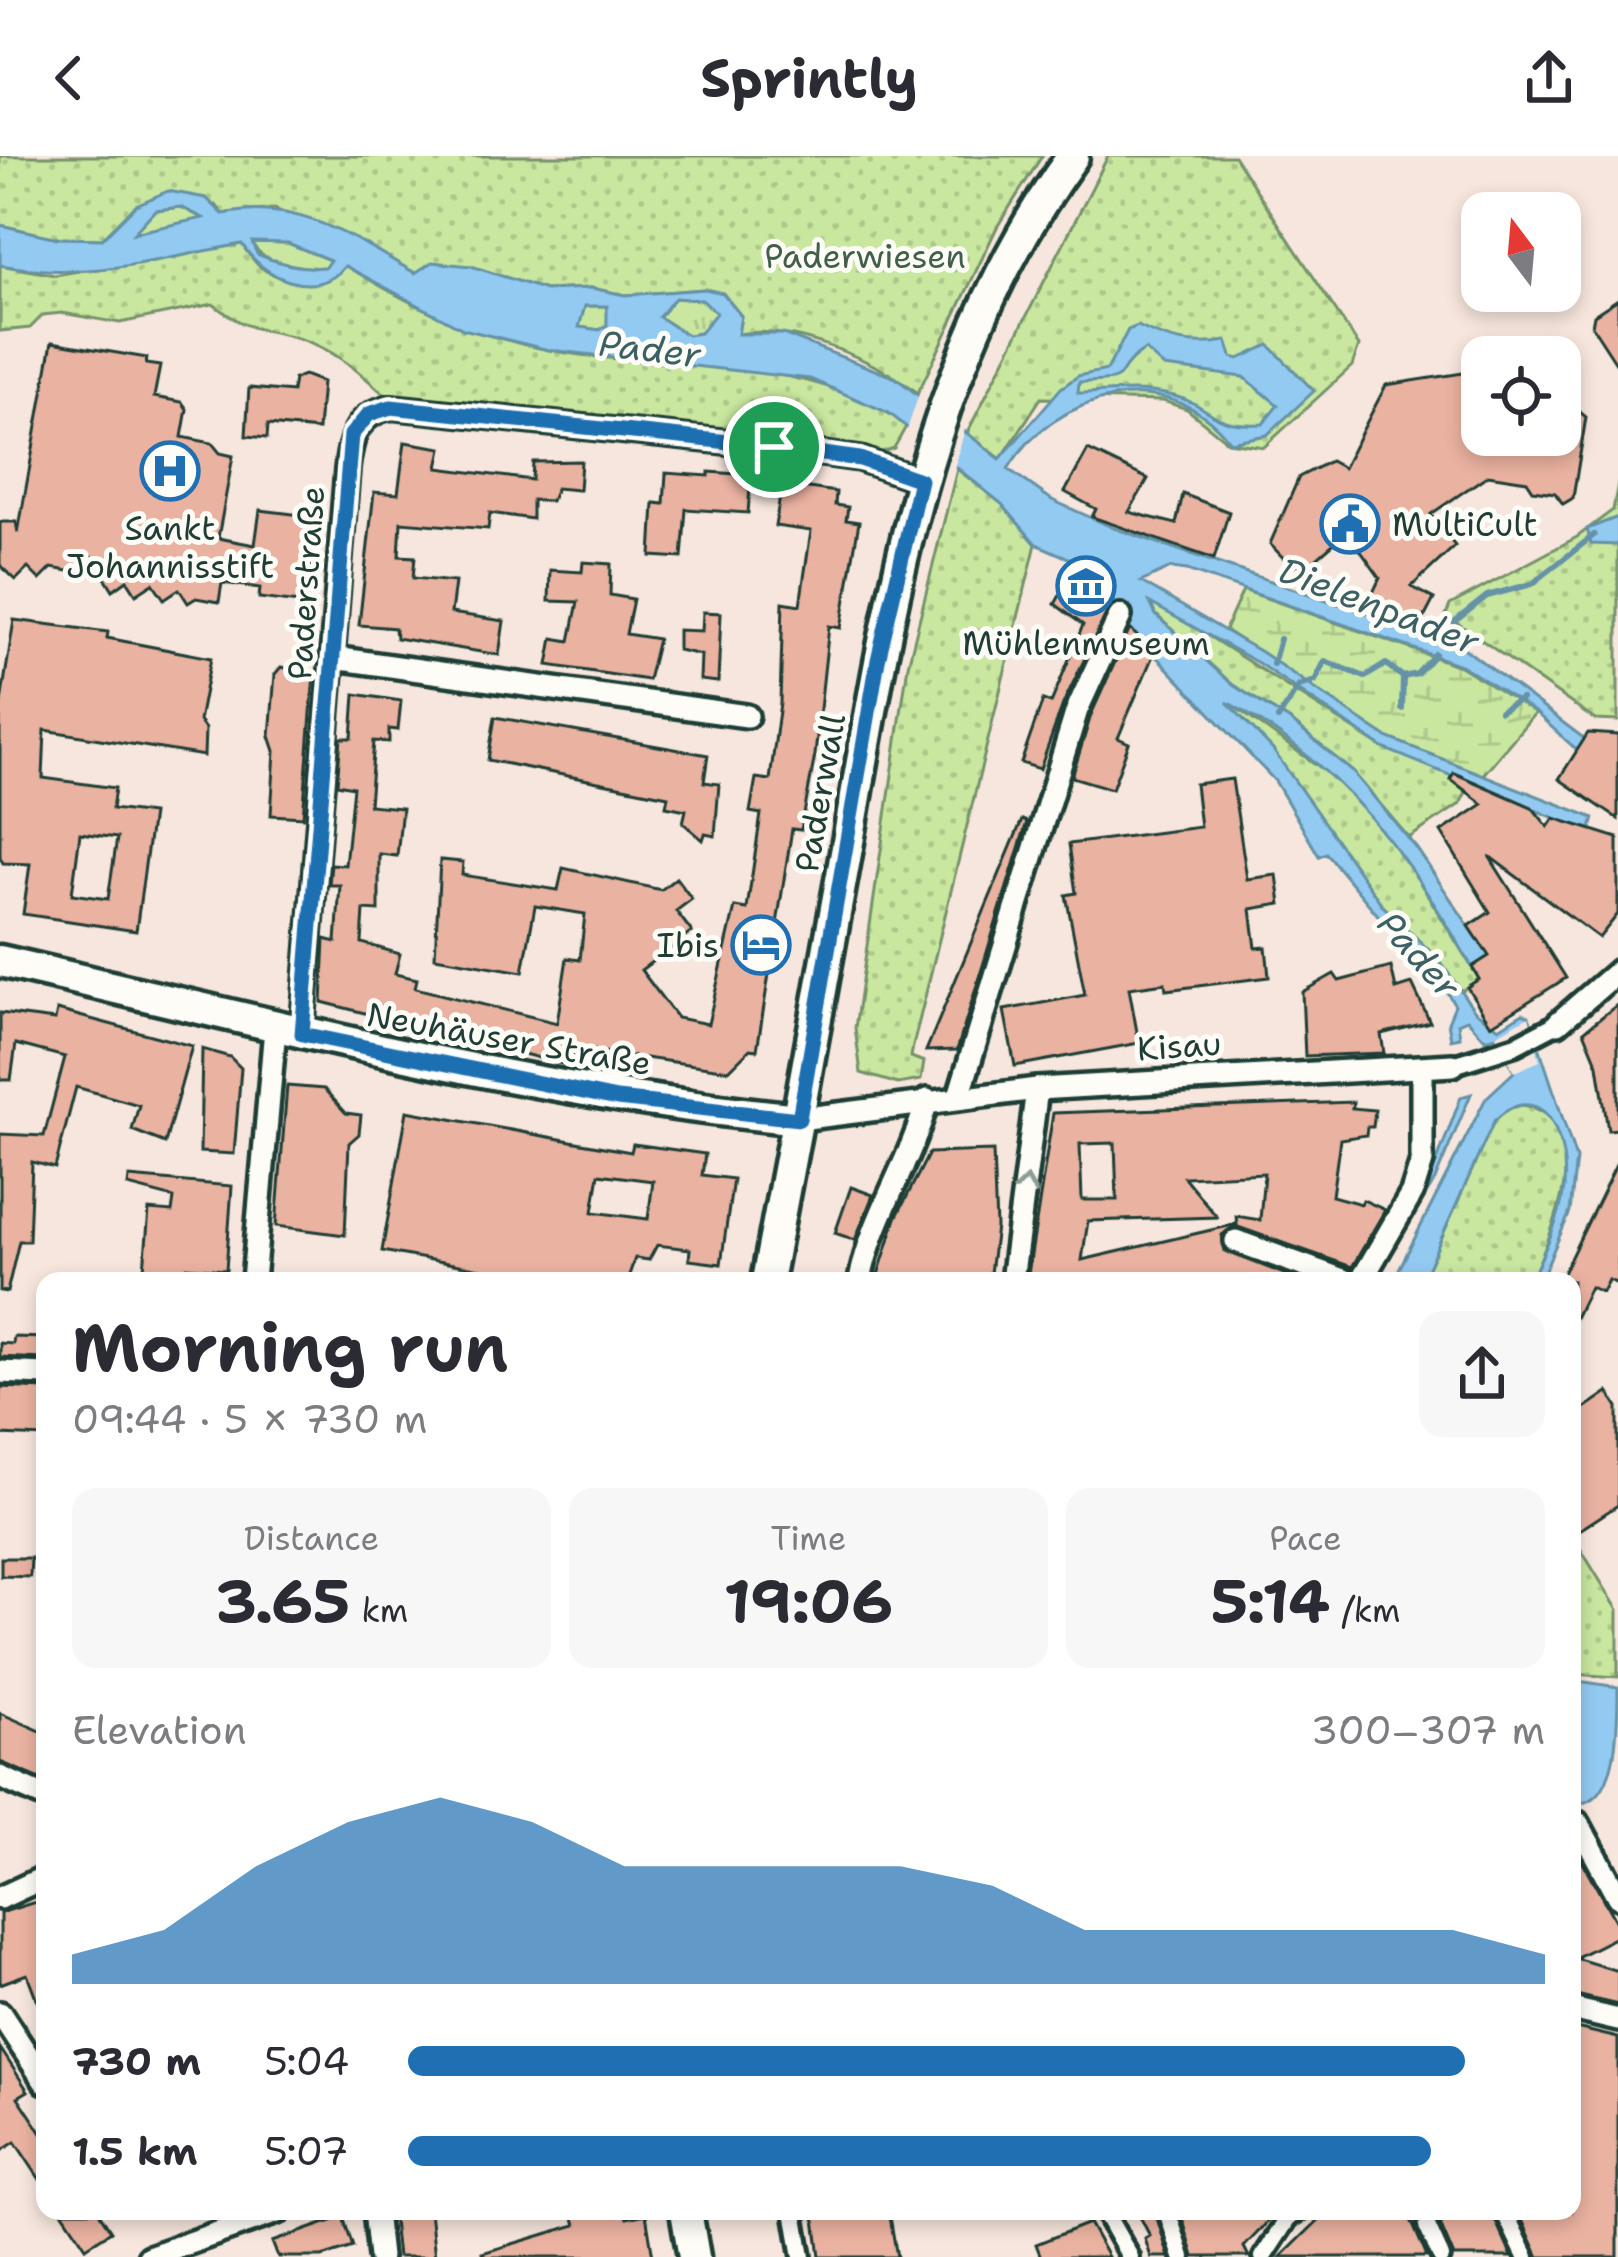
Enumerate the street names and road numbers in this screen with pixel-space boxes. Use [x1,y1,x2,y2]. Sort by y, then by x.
street label: Paderstraße [277,484,335,682]
street label: Paderwall [784,710,856,876]
street label: Neuhäuser Straße [363,992,655,1086]
street label: Kisau [1135,1021,1223,1071]

